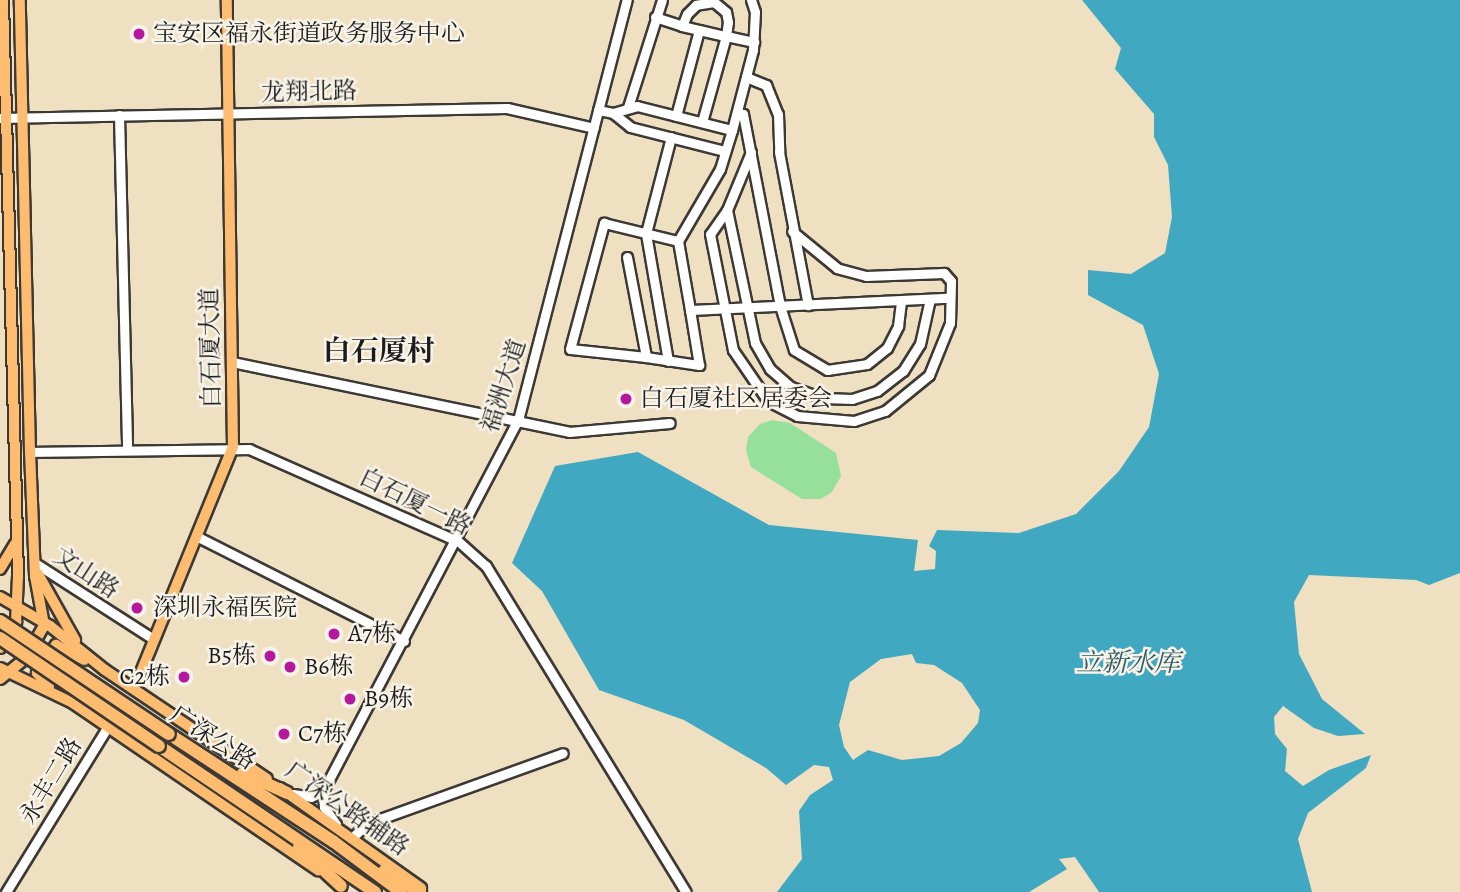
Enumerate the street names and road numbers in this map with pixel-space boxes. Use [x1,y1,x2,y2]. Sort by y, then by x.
street label: 龙翔北路 [261,77,357,107]
street label: 白石厦大道 [196,288,226,408]
street label: 福洲大道 [475,336,533,436]
street label: 白石厦一路 [355,463,475,541]
street label: 文山路 [48,541,124,605]
street label: 广深公路 [165,700,261,776]
street label: 永丰二路 [14,732,88,830]
street label: 广深公路辅路 [280,756,414,862]

